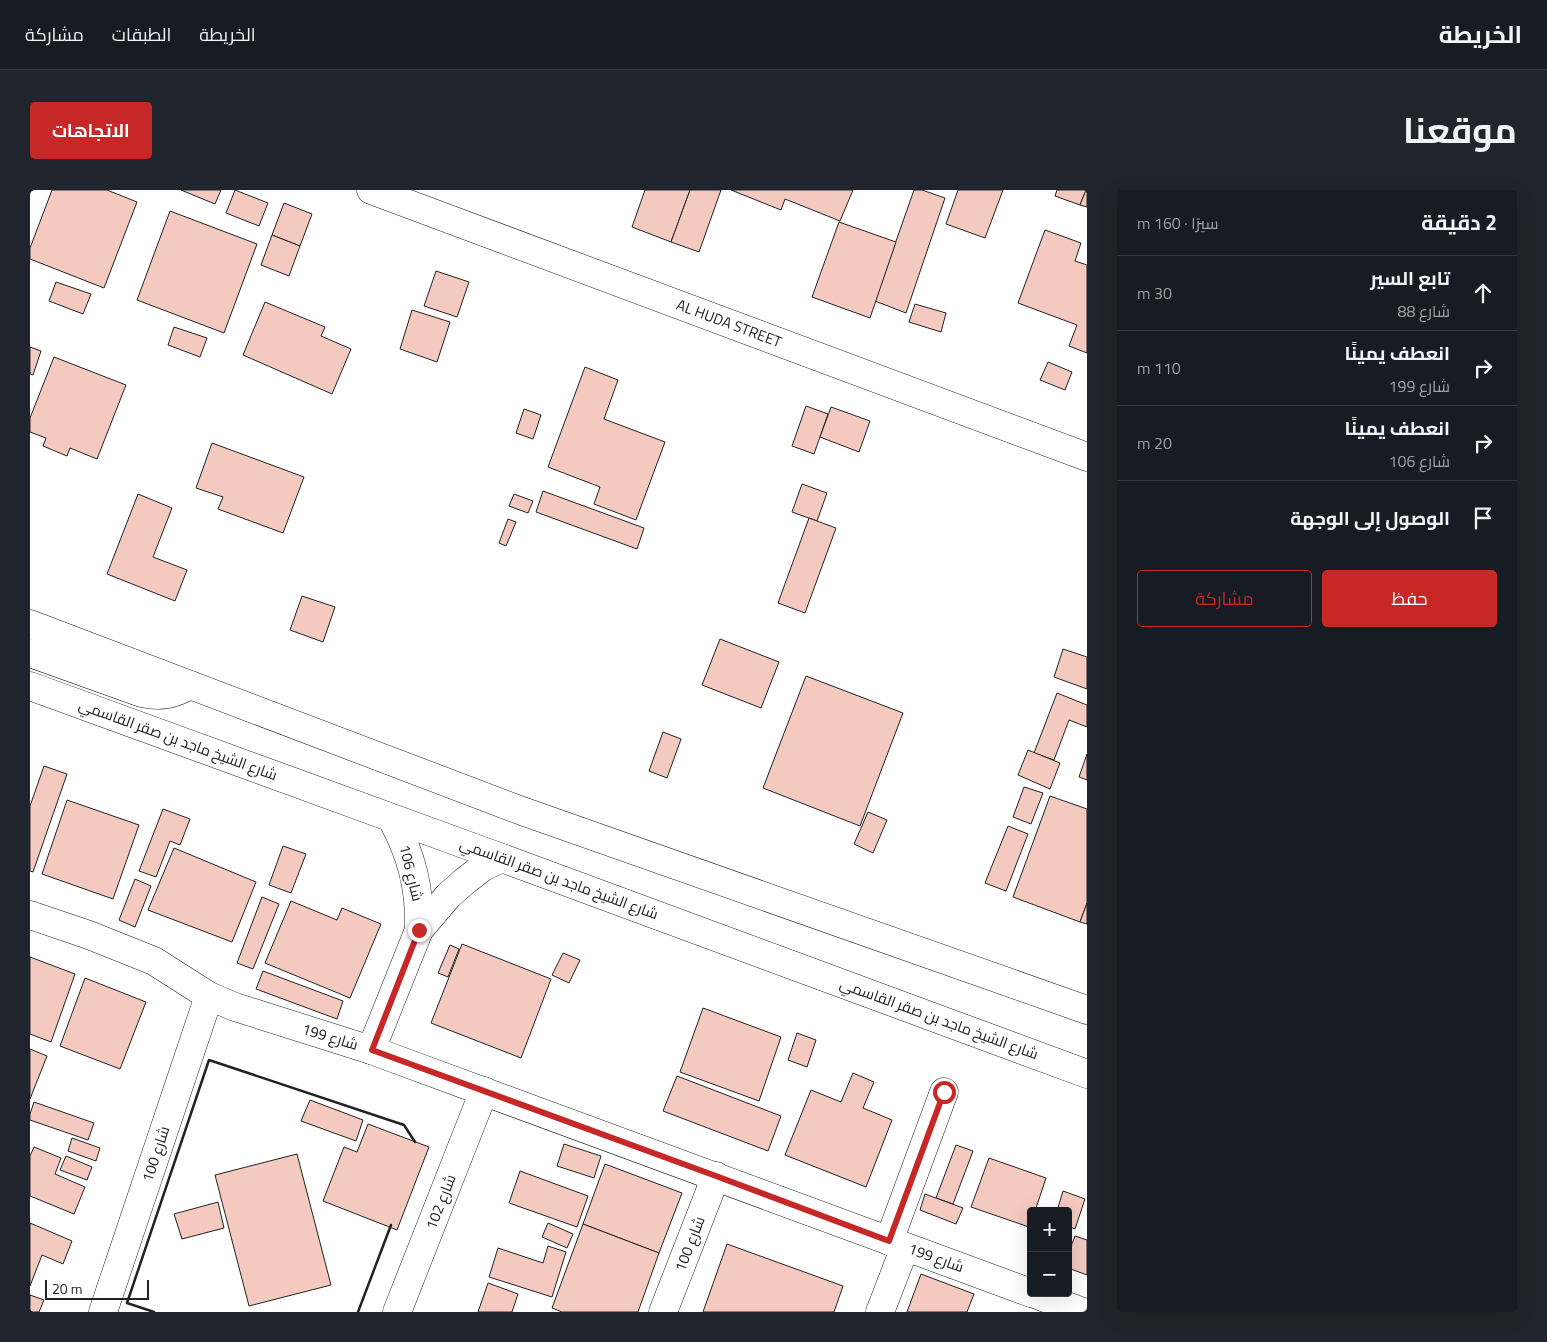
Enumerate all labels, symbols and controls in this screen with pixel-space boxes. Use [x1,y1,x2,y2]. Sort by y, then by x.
text: الخريطة [1439,16,1522,52]
text: مشاركة [25,21,84,48]
text: الطبقات [112,21,171,48]
text: الخريطة [199,21,256,48]
button: الاتجاهات [30,102,152,159]
text: موقعنا [1403,103,1517,157]
text: 2 دقيقة [1421,206,1497,238]
text: سيرًا · 160 m [1137,211,1218,235]
text: تابع السير [1370,263,1450,292]
icon: ahead [1469,279,1497,307]
text: 30 m [1137,281,1172,305]
street label: AL HUDA STREET [673,293,785,353]
text: شارع 88 [1398,299,1450,323]
text: انعطف يمينًا [1345,338,1450,367]
icon: right [1469,354,1497,382]
text: 110 m [1137,356,1181,380]
text: شارع 199 [1389,374,1450,398]
text: انعطف يمينًا [1345,413,1450,442]
icon: right [1469,429,1497,457]
text: 20 m [1137,431,1172,455]
text: شارع 106 [1389,449,1450,473]
text: الوصول إلى الوجهة [1290,503,1450,532]
icon: arrive [1469,504,1497,532]
button: مشاركة [1137,570,1312,627]
button: حفظ [1322,570,1497,627]
street label: شارع الشيخ ماجد بن صقر القاسمي [75,693,281,787]
street label: شارع الشيخ ماجد بن صقر القاسمي [456,832,662,926]
street label: شارع 106 [393,842,430,904]
route end [408,919,431,942]
street label: شارع الشيخ ماجد بن صقر القاسمي [836,972,1042,1066]
street label: شارع 199 [299,1017,361,1056]
route start [933,1081,956,1104]
street label: شارع 100 [136,1123,175,1185]
street label: شارع 102 [419,1171,462,1233]
map controls [1027,1207,1072,1297]
button: + [1027,1207,1072,1252]
street label: شارع 100 [668,1213,711,1275]
street label: شارع 199 [905,1237,967,1278]
button: − [1027,1252,1072,1297]
scale bar [45,1277,149,1300]
text: 20 m [52,1278,82,1299]

